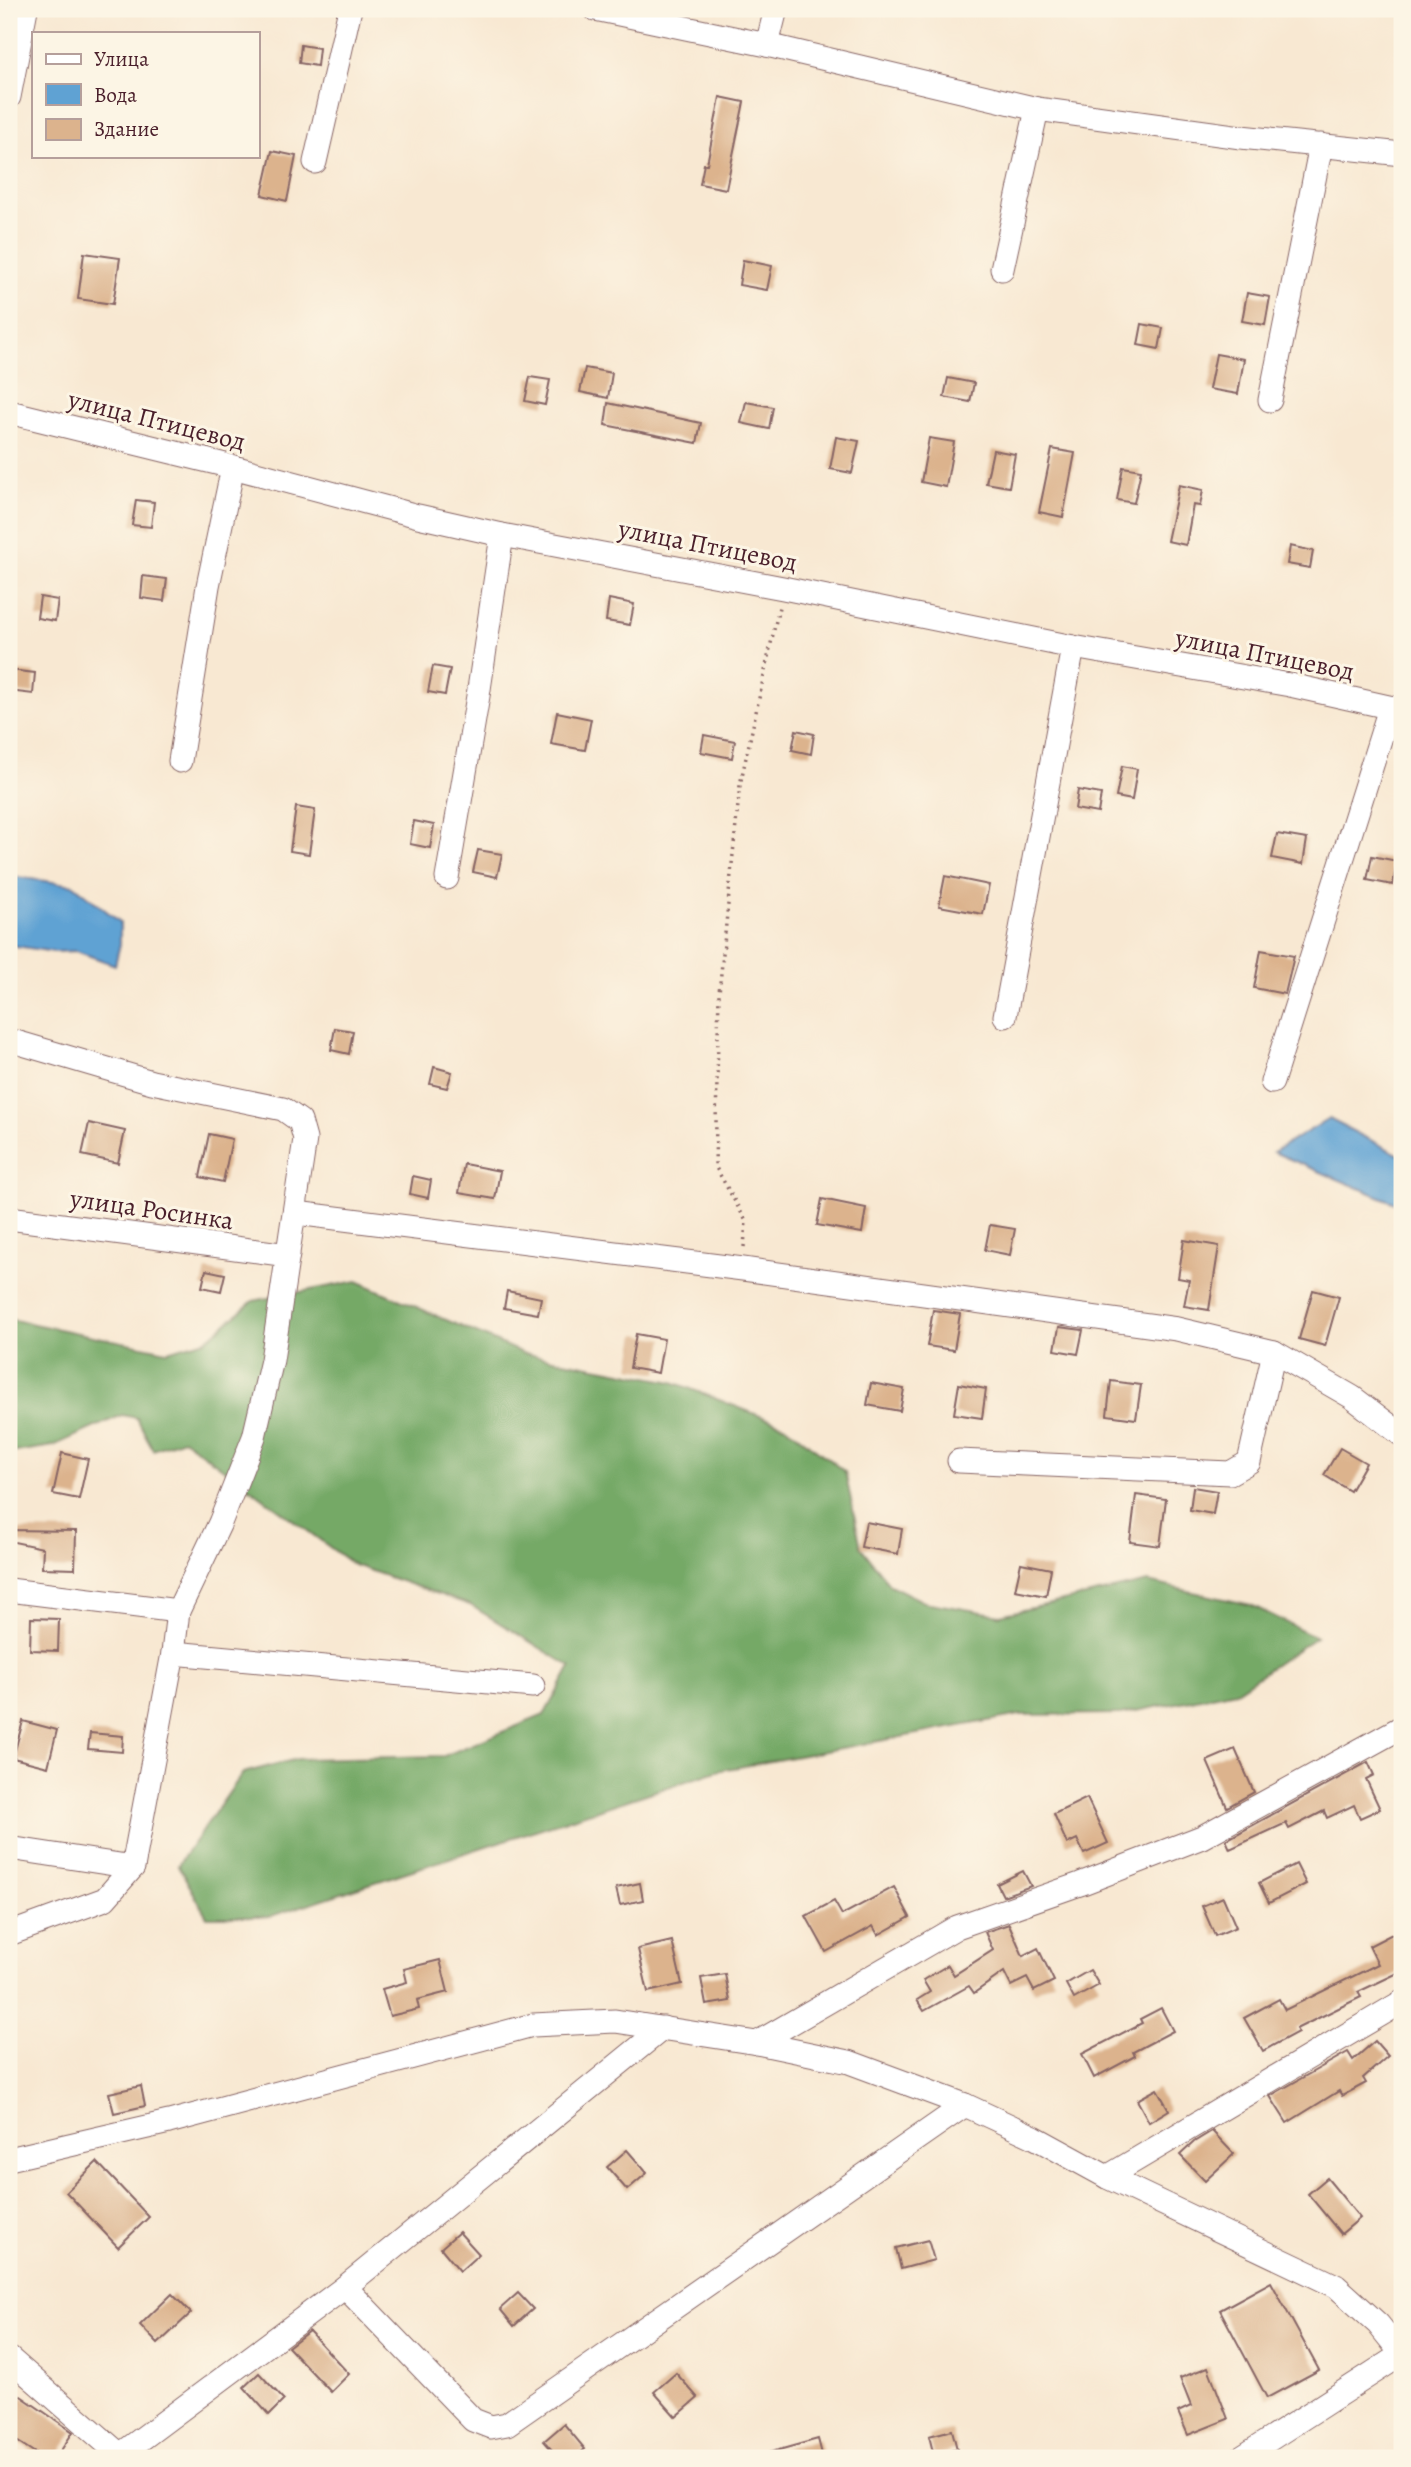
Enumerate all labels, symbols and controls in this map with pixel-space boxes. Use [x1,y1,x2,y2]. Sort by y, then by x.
legend [32,32,259,158]
text: Улица [94,45,149,73]
text: Вода [94,81,137,109]
text: Здание [94,115,159,143]
street label: улица Птицевод [64,381,249,459]
street label: улица Птицевод [615,511,800,580]
street label: улица Птицевод [1172,620,1357,689]
street label: улица Росинка [67,1181,236,1238]

